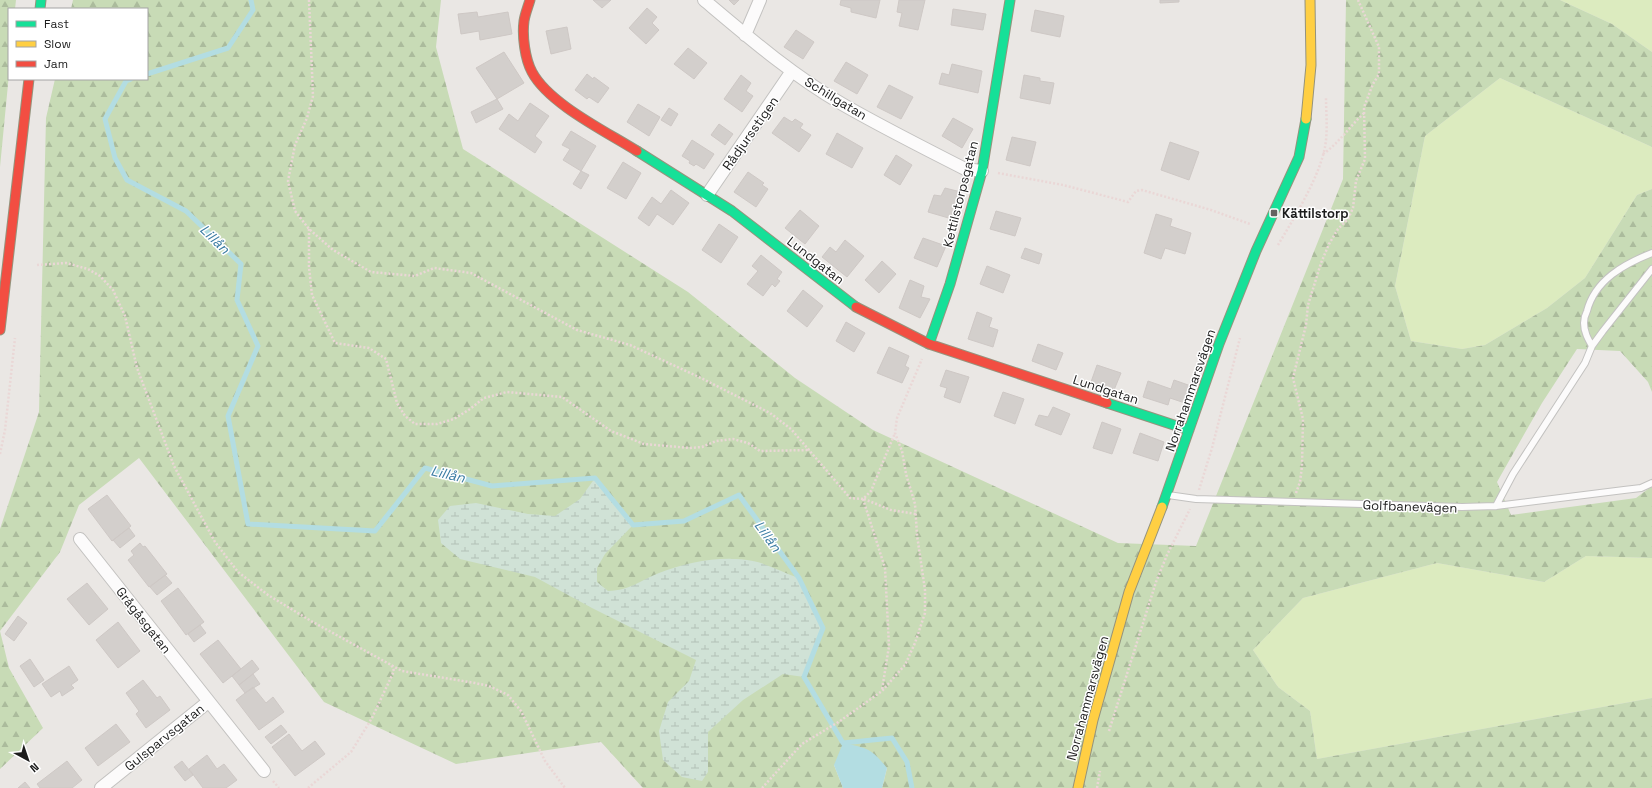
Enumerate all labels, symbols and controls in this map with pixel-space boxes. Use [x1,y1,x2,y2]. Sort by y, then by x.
legend [8,8,148,80]
text: Fast [44,16,69,32]
text: Slow [44,36,71,52]
text: Jam [44,56,68,72]
street label: Schillgatan [801,73,870,124]
street label: Rådjursstigen [719,93,782,174]
street label: Kettilstorpsgatan [939,139,982,249]
place label: Kättilstorp [1282,205,1349,222]
marker: Kättilstorp [1269,208,1279,218]
water label: Lillån [196,221,234,258]
street label: Lundgatan [784,233,848,288]
street label: Norrahammarsvägen [1162,327,1219,454]
street label: Lundgatan [1071,371,1141,408]
water label: Lillån [429,461,467,487]
street label: Golfbanevägen [1362,496,1458,517]
water label: Lillån [751,517,786,556]
street label: Grågåsgatan [112,584,175,657]
street label: Norrahammarsvägen [1063,634,1112,762]
street label: Gulsparvsgatan [121,700,208,775]
north arrow [8,740,48,780]
text: N [27,760,42,775]

